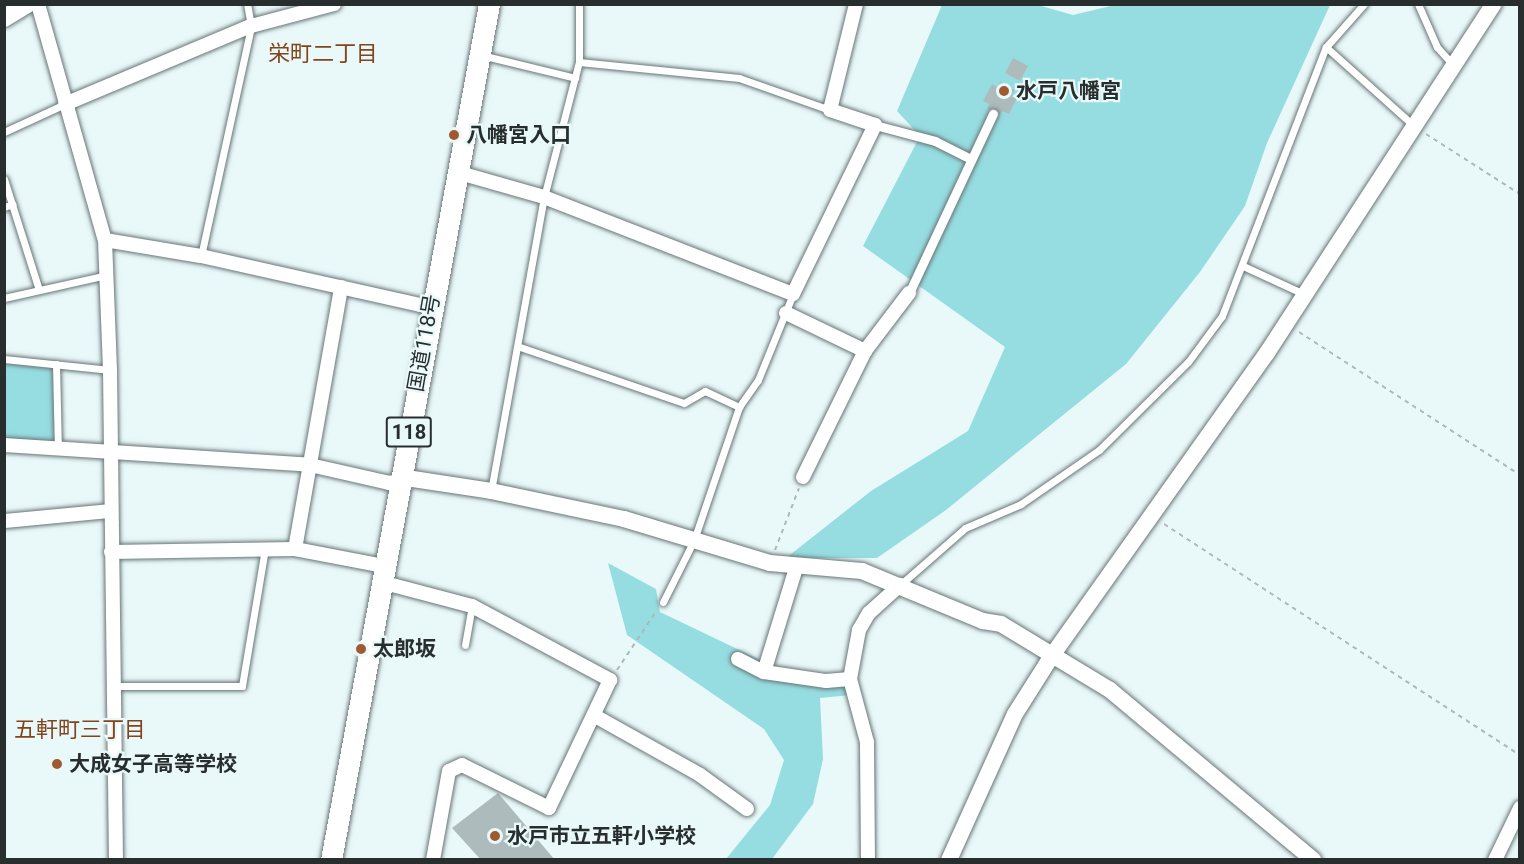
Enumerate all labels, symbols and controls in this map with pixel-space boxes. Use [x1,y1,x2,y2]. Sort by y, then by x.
district label: 栄町二丁目 [268,41,378,67]
place label: 水戸八幡宮 [1016,78,1121,104]
marker: 水戸八幡宮 [997,84,1011,98]
place label: 八幡宮入口 [466,122,571,148]
marker: 八幡宮入口 [447,128,461,142]
street label: 国道118号 [403,292,445,394]
road number: 118 [385,415,433,449]
place label: 太郎坂 [373,636,436,662]
marker: 太郎坂 [354,642,368,656]
district label: 五軒町三丁目 [14,717,146,743]
place label: 大成女子高等学校 [69,751,237,777]
marker: 大成女子高等学校 [50,757,64,771]
place label: 水戸市立五軒小学校 [507,823,696,849]
marker: 水戸市立五軒小学校 [488,829,502,843]

